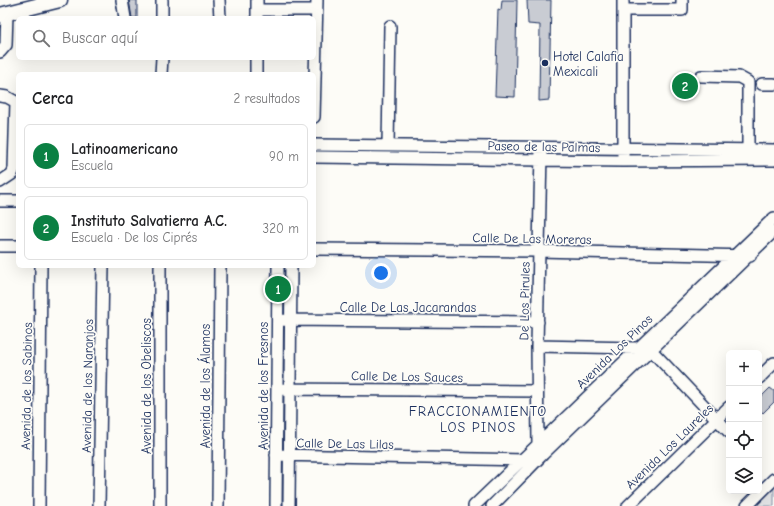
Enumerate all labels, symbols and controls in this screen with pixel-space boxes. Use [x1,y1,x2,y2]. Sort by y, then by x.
search box [16,16,316,60]
icon: search [30,27,52,49]
text: Buscar aquí [62,29,138,47]
place label: Hotel Calafia Mexicali [553,49,624,79]
marker: Hotel Calafia Mexicali [540,58,550,68]
pin: 2 [672,71,698,101]
text: Cerca [32,89,74,108]
text: 2 resultados [233,91,300,106]
street label: Paseo de las Palmas [487,138,600,155]
text: Latinoamericano [71,140,178,158]
text: 1 [43,149,49,164]
text: 90 m [269,149,299,164]
text: Escuela [71,158,113,173]
text: Instituto Salvatierra A.C. [71,212,227,230]
text: 2 [43,221,49,236]
text: 320 m [263,221,299,236]
text: Escuela · De los Ciprés [71,230,197,245]
street label: Calle De Las Moreras [472,230,592,247]
street label: De Los Pirules [516,262,533,340]
your location [371,263,391,283]
pin: 1 [265,274,291,304]
street label: Calle De Las Jacarandas [340,300,476,315]
street label: Avenida Los Pinos [573,311,655,391]
street label: Avenida de los Obeliscos [139,318,154,454]
street label: Avenida de los Naranjos [79,319,96,453]
street label: Avenida de los Sabinos [18,322,35,450]
street label: Avenida de los Fresnos [256,322,271,450]
street label: Avenida de los Álamos [197,324,213,448]
map controls [726,350,762,494]
button: + [726,350,762,386]
street label: Calle De Los Sauces [351,368,463,385]
button: − [726,386,762,422]
street label: Avenida Los Laureles [622,401,716,492]
district label: FRACCIONAMIENTO LOS PINOS [409,403,547,436]
button: locate [726,422,762,458]
street label: Calle De Las Lilas [296,435,394,452]
button: layers [726,458,762,494]

